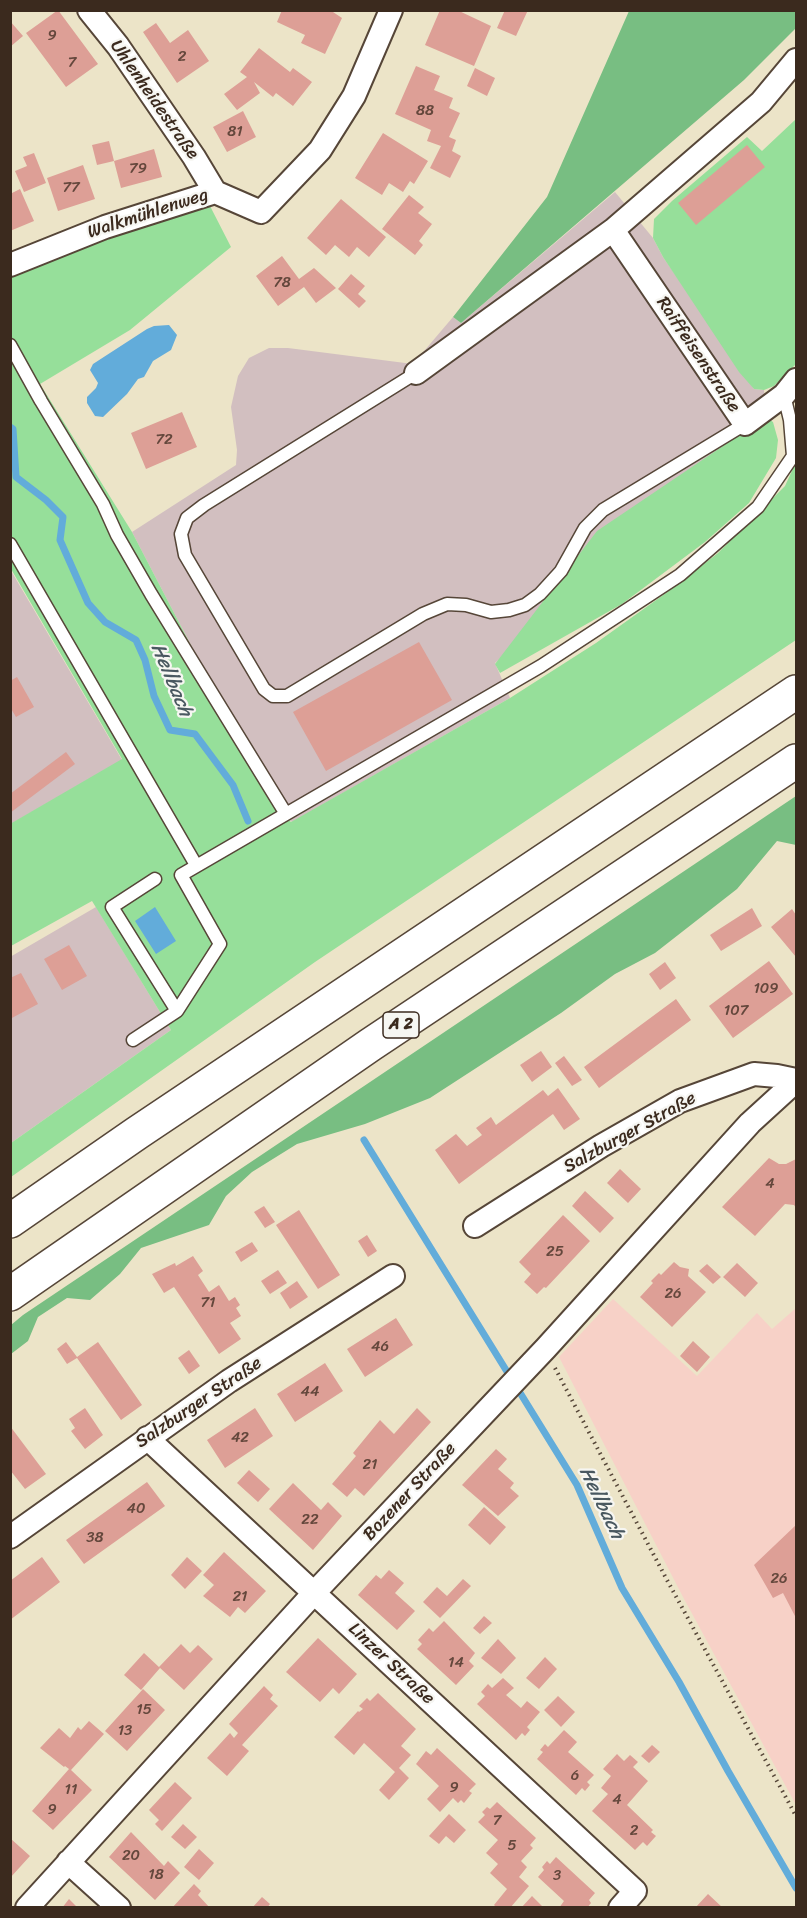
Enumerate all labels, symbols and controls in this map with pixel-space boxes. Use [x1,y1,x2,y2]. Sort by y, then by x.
house number: 9 [47,27,57,45]
street label: Uhlenheidestraße [105,36,203,164]
house number: 2 [178,48,186,66]
house number: 7 [68,54,76,72]
house number: 88 [416,102,434,120]
house number: 81 [227,123,243,141]
house number: 79 [129,160,147,178]
house number: 77 [62,179,80,197]
street label: Walkmühlenweg [85,184,211,244]
house number: 78 [273,274,291,292]
street label: Raiffeisenstraße [651,293,745,417]
house number: 72 [155,431,173,449]
water label: Hellbach [145,640,197,720]
house number: 109 [753,980,779,998]
house number: 107 [724,1002,748,1020]
road number: A 2 [383,1012,419,1038]
street label: Salzburger Straße [560,1088,700,1178]
house number: 4 [765,1175,775,1193]
house number: 25 [546,1243,564,1261]
house number: 26 [664,1285,682,1303]
house number: 71 [201,1294,215,1312]
house number: 46 [371,1338,389,1356]
street label: Salzburger Straße [132,1353,266,1453]
house number: 44 [301,1383,319,1401]
house number: 42 [231,1429,249,1447]
street label: Bozener Straße [359,1439,461,1545]
house number: 21 [362,1456,378,1474]
water label: Hellbach [573,1463,629,1543]
house number: 40 [127,1500,145,1518]
house number: 22 [301,1511,319,1529]
house number: 38 [86,1529,104,1547]
house number: 26 [770,1570,788,1588]
house number: 21 [232,1588,248,1606]
street label: Linzer Straße [343,1619,439,1709]
house number: 14 [448,1654,464,1672]
house number: 15 [136,1701,152,1719]
house number: 13 [118,1722,132,1740]
house number: 6 [571,1767,579,1785]
house number: 9 [449,1779,459,1797]
house number: 11 [65,1781,77,1799]
house number: 4 [612,1791,622,1809]
house number: 9 [47,1801,57,1819]
house number: 7 [493,1812,501,1830]
house number: 2 [630,1822,638,1840]
house number: 5 [507,1837,517,1855]
house number: 20 [122,1847,140,1865]
house number: 18 [148,1866,164,1884]
house number: 3 [553,1867,561,1885]

